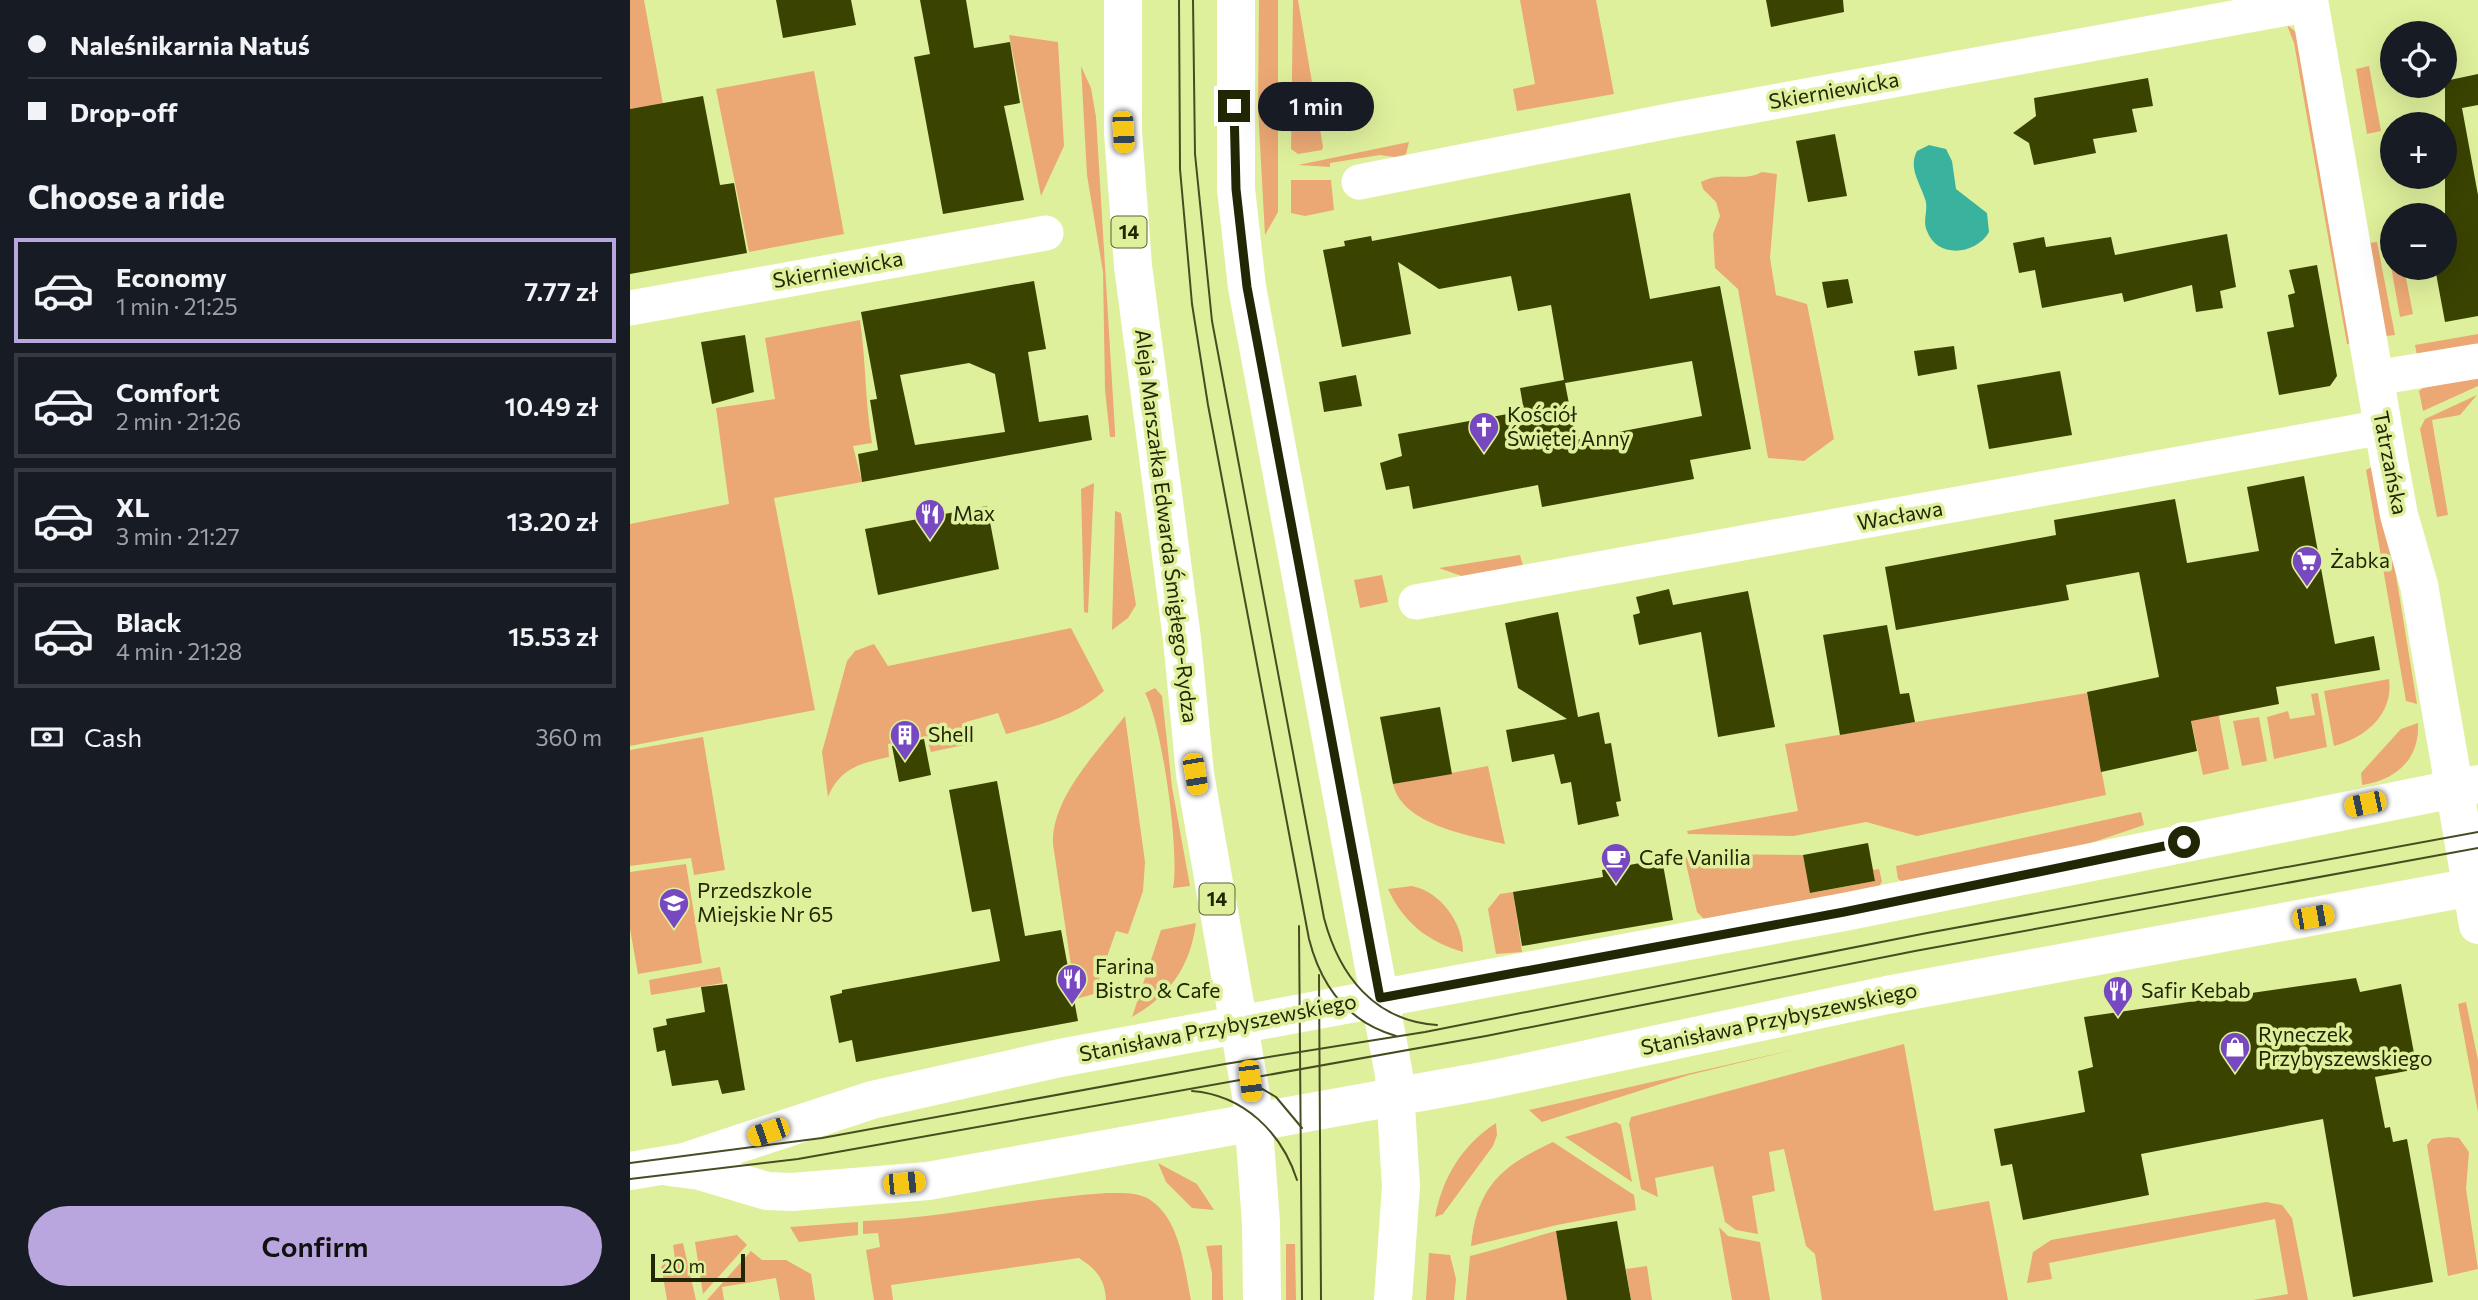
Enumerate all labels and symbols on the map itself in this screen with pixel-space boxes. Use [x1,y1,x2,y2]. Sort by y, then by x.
street label: Skierniewicka [1767,66,1901,113]
callout: 1 min [1258,82,1374,130]
route end [1218,90,1250,122]
car [1112,110,1135,154]
road number: 14 [1112,216,1146,248]
street label: Skierniewicka [771,245,905,292]
street label: Aleja Marszałka Edwarda Śmigłego-Rydza [1131,327,1204,724]
place label: Kościół Świętej Anny [1507,401,1630,450]
street label: Tatrzańska [2369,409,2414,517]
church icon: Kościół Świętej Anny [1467,410,1501,454]
street label: Wacława [1855,495,1944,534]
restaurant icon: Max [913,497,947,541]
place label: Max [953,500,995,525]
supermarket icon: Żabka [2290,544,2324,588]
place label: Żabka [2330,547,2390,572]
building icon: Shell [888,718,922,762]
place label: Shell [928,721,974,746]
car [1182,751,1209,797]
car [2343,789,2388,819]
route start [2168,826,2200,858]
cafe icon: Cafe Vanilia [1599,841,1633,885]
place label: Cafe Vanilia [1639,844,1751,869]
place label: Przedszkole Miejskie Nr 65 [697,877,833,926]
road number: 14 [1200,884,1234,914]
school or university icon: Przedszkole Miejskie Nr 65 [657,886,691,930]
car [2291,903,2336,931]
place label: Farina Bistro & Cafe [1095,953,1220,1002]
restaurant icon: Farina Bistro & Cafe [1055,962,1089,1006]
restaurant icon: Safir Kebab [2101,974,2135,1018]
street label: Stanisława Przybyszewskiego [1638,976,1919,1059]
place label: Safir Kebab [2141,977,2251,1002]
street label: Stanisława Przybyszewskiego [1077,987,1358,1066]
place label: Ryneczek Przybyszewskiego [2258,1021,2432,1070]
shop icon: Ryneczek Przybyszewskiego [2218,1030,2252,1074]
car [1238,1059,1263,1103]
car [745,1115,792,1149]
car [883,1170,926,1196]
scale bar [651,1251,746,1283]

